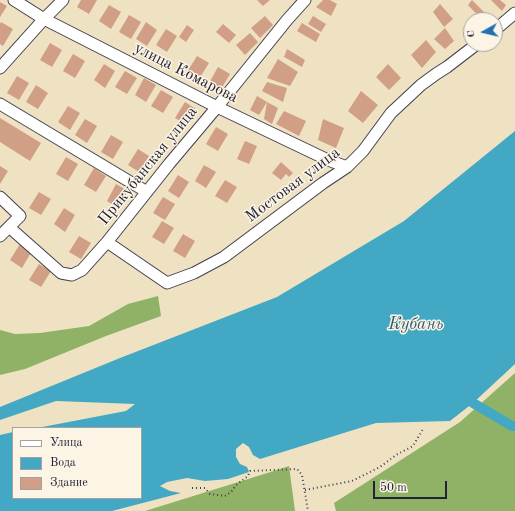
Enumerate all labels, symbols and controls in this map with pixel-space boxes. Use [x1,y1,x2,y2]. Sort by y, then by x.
north arrow [463,12,503,52]
text: С [466,29,478,38]
street label: улица Комарова [131,39,241,107]
street label: Прикубанская улица [94,103,202,229]
street label: Мостовая улица [242,143,344,227]
water label: Кубань [388,315,444,335]
legend [12,427,142,499]
text: Улица [50,437,83,449]
text: Вода [50,457,76,469]
scale bar [375,473,449,499]
text: Здание [50,477,88,489]
text: 50 m [380,482,407,494]

